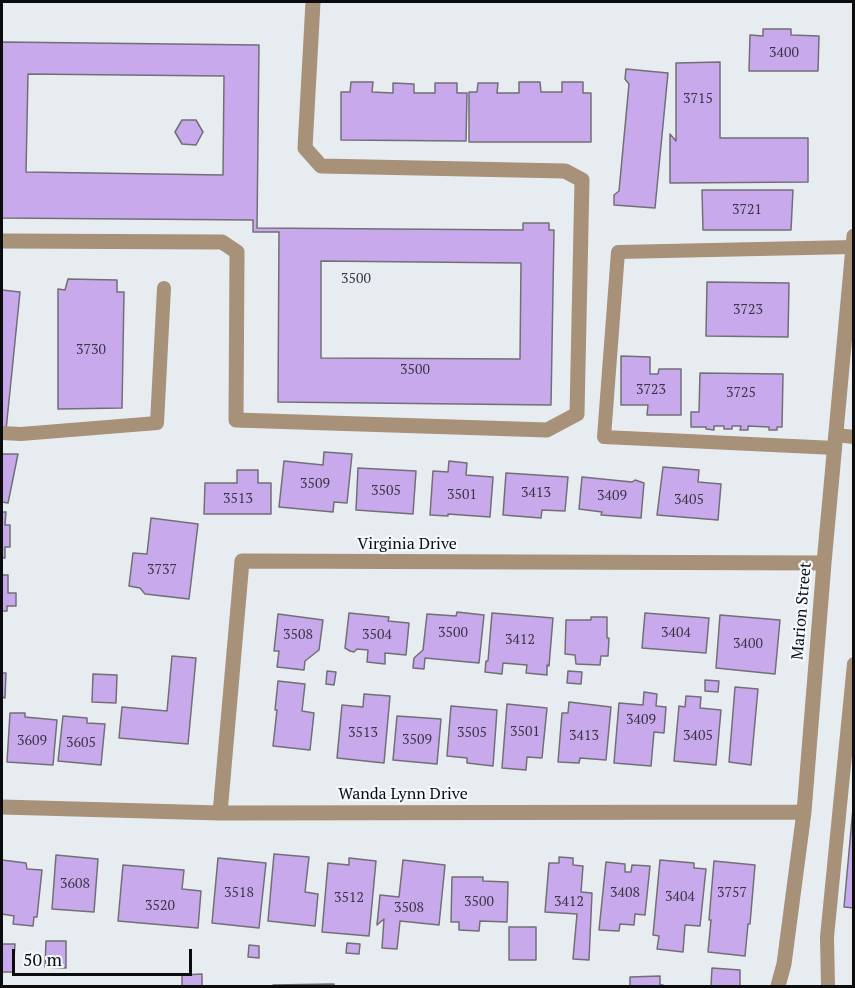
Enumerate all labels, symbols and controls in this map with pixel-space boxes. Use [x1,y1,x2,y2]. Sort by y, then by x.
house number: 3400 [769,45,799,61]
house number: 3715 [683,91,713,107]
house number: 3721 [732,202,762,218]
house number: 3500 [341,271,371,287]
house number: 3723 [733,302,763,318]
house number: 3730 [76,342,106,358]
house number: 3500 [400,362,430,378]
house number: 3723 [636,382,666,398]
house number: 3725 [726,385,756,401]
house number: 3509 [300,476,330,492]
house number: 3505 [371,483,401,499]
house number: 3413 [521,485,551,501]
house number: 3501 [447,487,477,503]
house number: 3409 [597,488,627,504]
house number: 3513 [223,491,253,507]
house number: 3405 [674,492,704,508]
street label: Virginia Drive [357,534,457,554]
street label: Marion Street [788,561,816,661]
house number: 3737 [147,562,177,578]
house number: 3500 [438,625,468,641]
house number: 3404 [661,625,691,641]
house number: 3508 [283,627,313,643]
house number: 3504 [362,627,392,643]
house number: 3412 [505,632,535,648]
house number: 3400 [733,636,763,652]
house number: 3409 [626,712,656,728]
house number: 3501 [510,724,540,740]
house number: 3513 [348,725,378,741]
house number: 3505 [457,725,487,741]
house number: 3413 [569,728,599,744]
house number: 3405 [683,728,713,744]
house number: 3509 [402,732,432,748]
house number: 3609 [17,733,47,749]
house number: 3605 [66,735,96,751]
street label: Wanda Lynn Drive [338,784,468,804]
house number: 3608 [60,876,90,892]
house number: 3518 [224,885,254,901]
house number: 3408 [610,885,640,901]
house number: 3757 [717,885,747,901]
house number: 3404 [665,889,695,905]
house number: 3512 [334,890,364,906]
house number: 3500 [464,894,494,910]
house number: 3412 [554,894,584,910]
house number: 3520 [145,898,175,914]
house number: 3508 [394,900,424,916]
scale bar [15,937,195,975]
text: 50 m [23,947,62,971]

